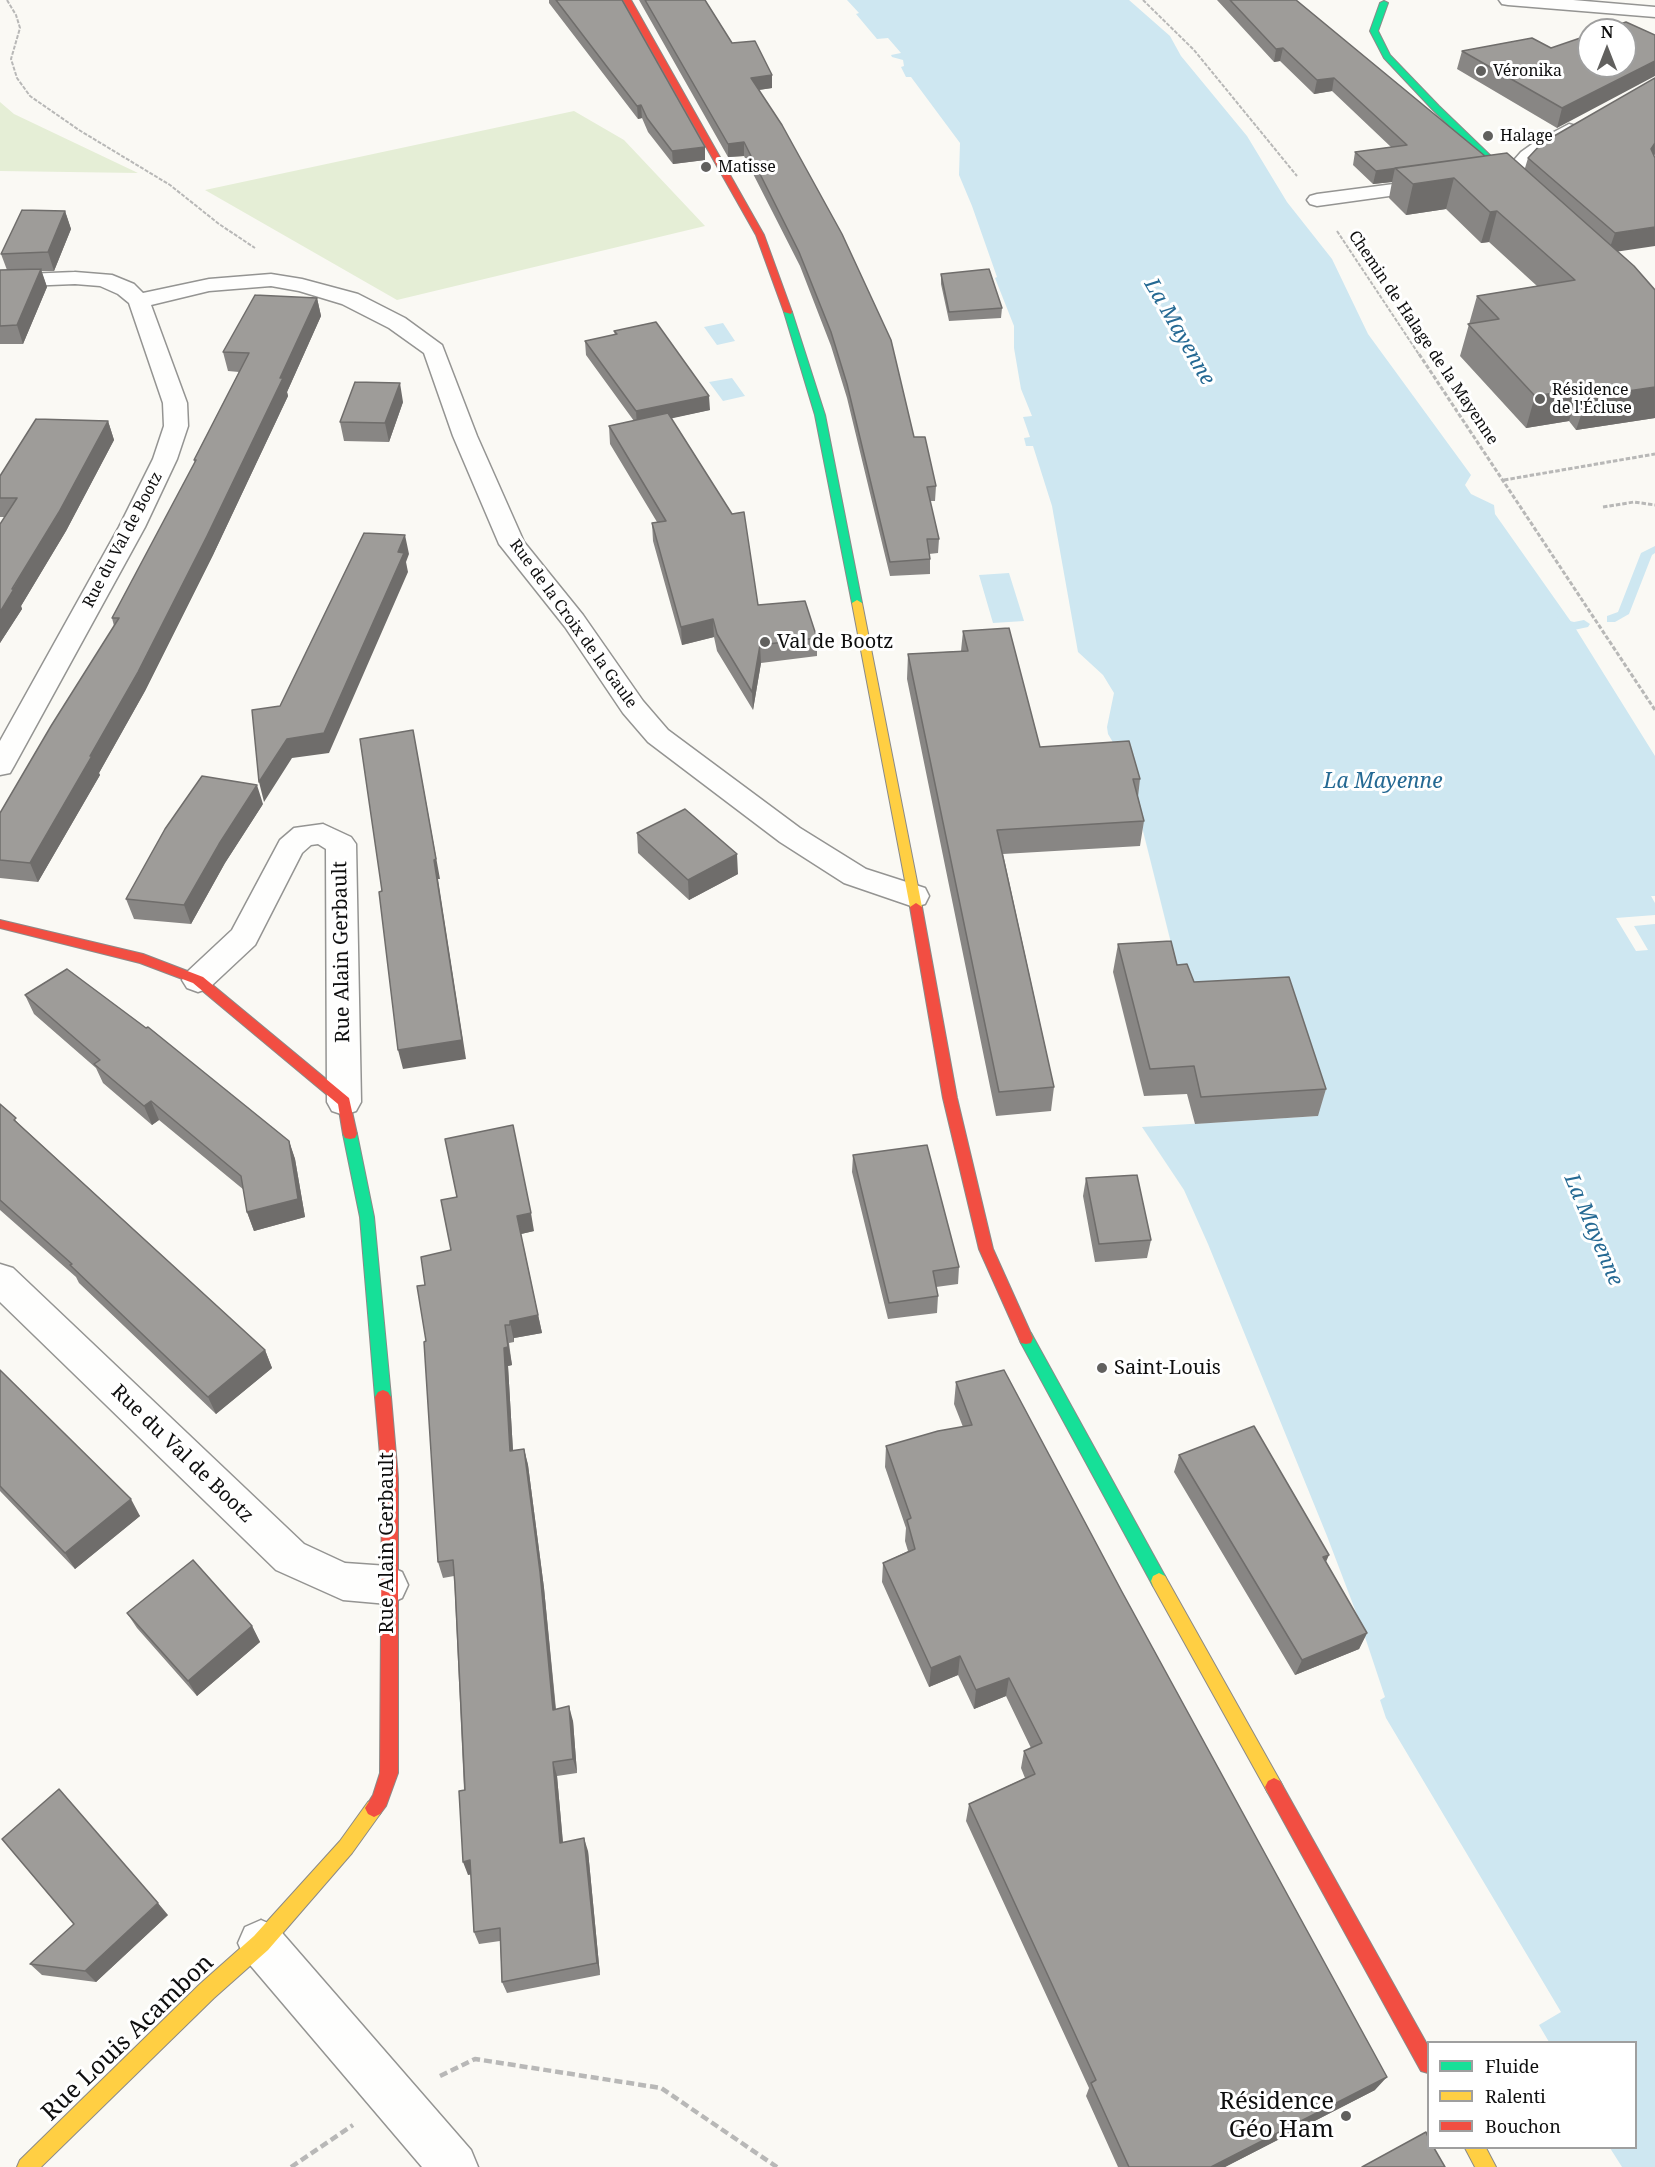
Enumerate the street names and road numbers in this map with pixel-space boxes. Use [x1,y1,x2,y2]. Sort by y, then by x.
street label: Chemin de Halage de la Mayenne [1344,227,1502,449]
street label: Rue du Val de Bootz [79,469,167,611]
street label: Rue de la Croix de la Gaule [505,536,641,712]
street label: Rue Alain Gerbault [328,861,356,1043]
street label: Rue du Val de Bootz [106,1380,258,1528]
street label: Rue Alain Gerbault [375,1452,399,1634]
street label: Rue Louis Acambon [36,1949,220,2127]

